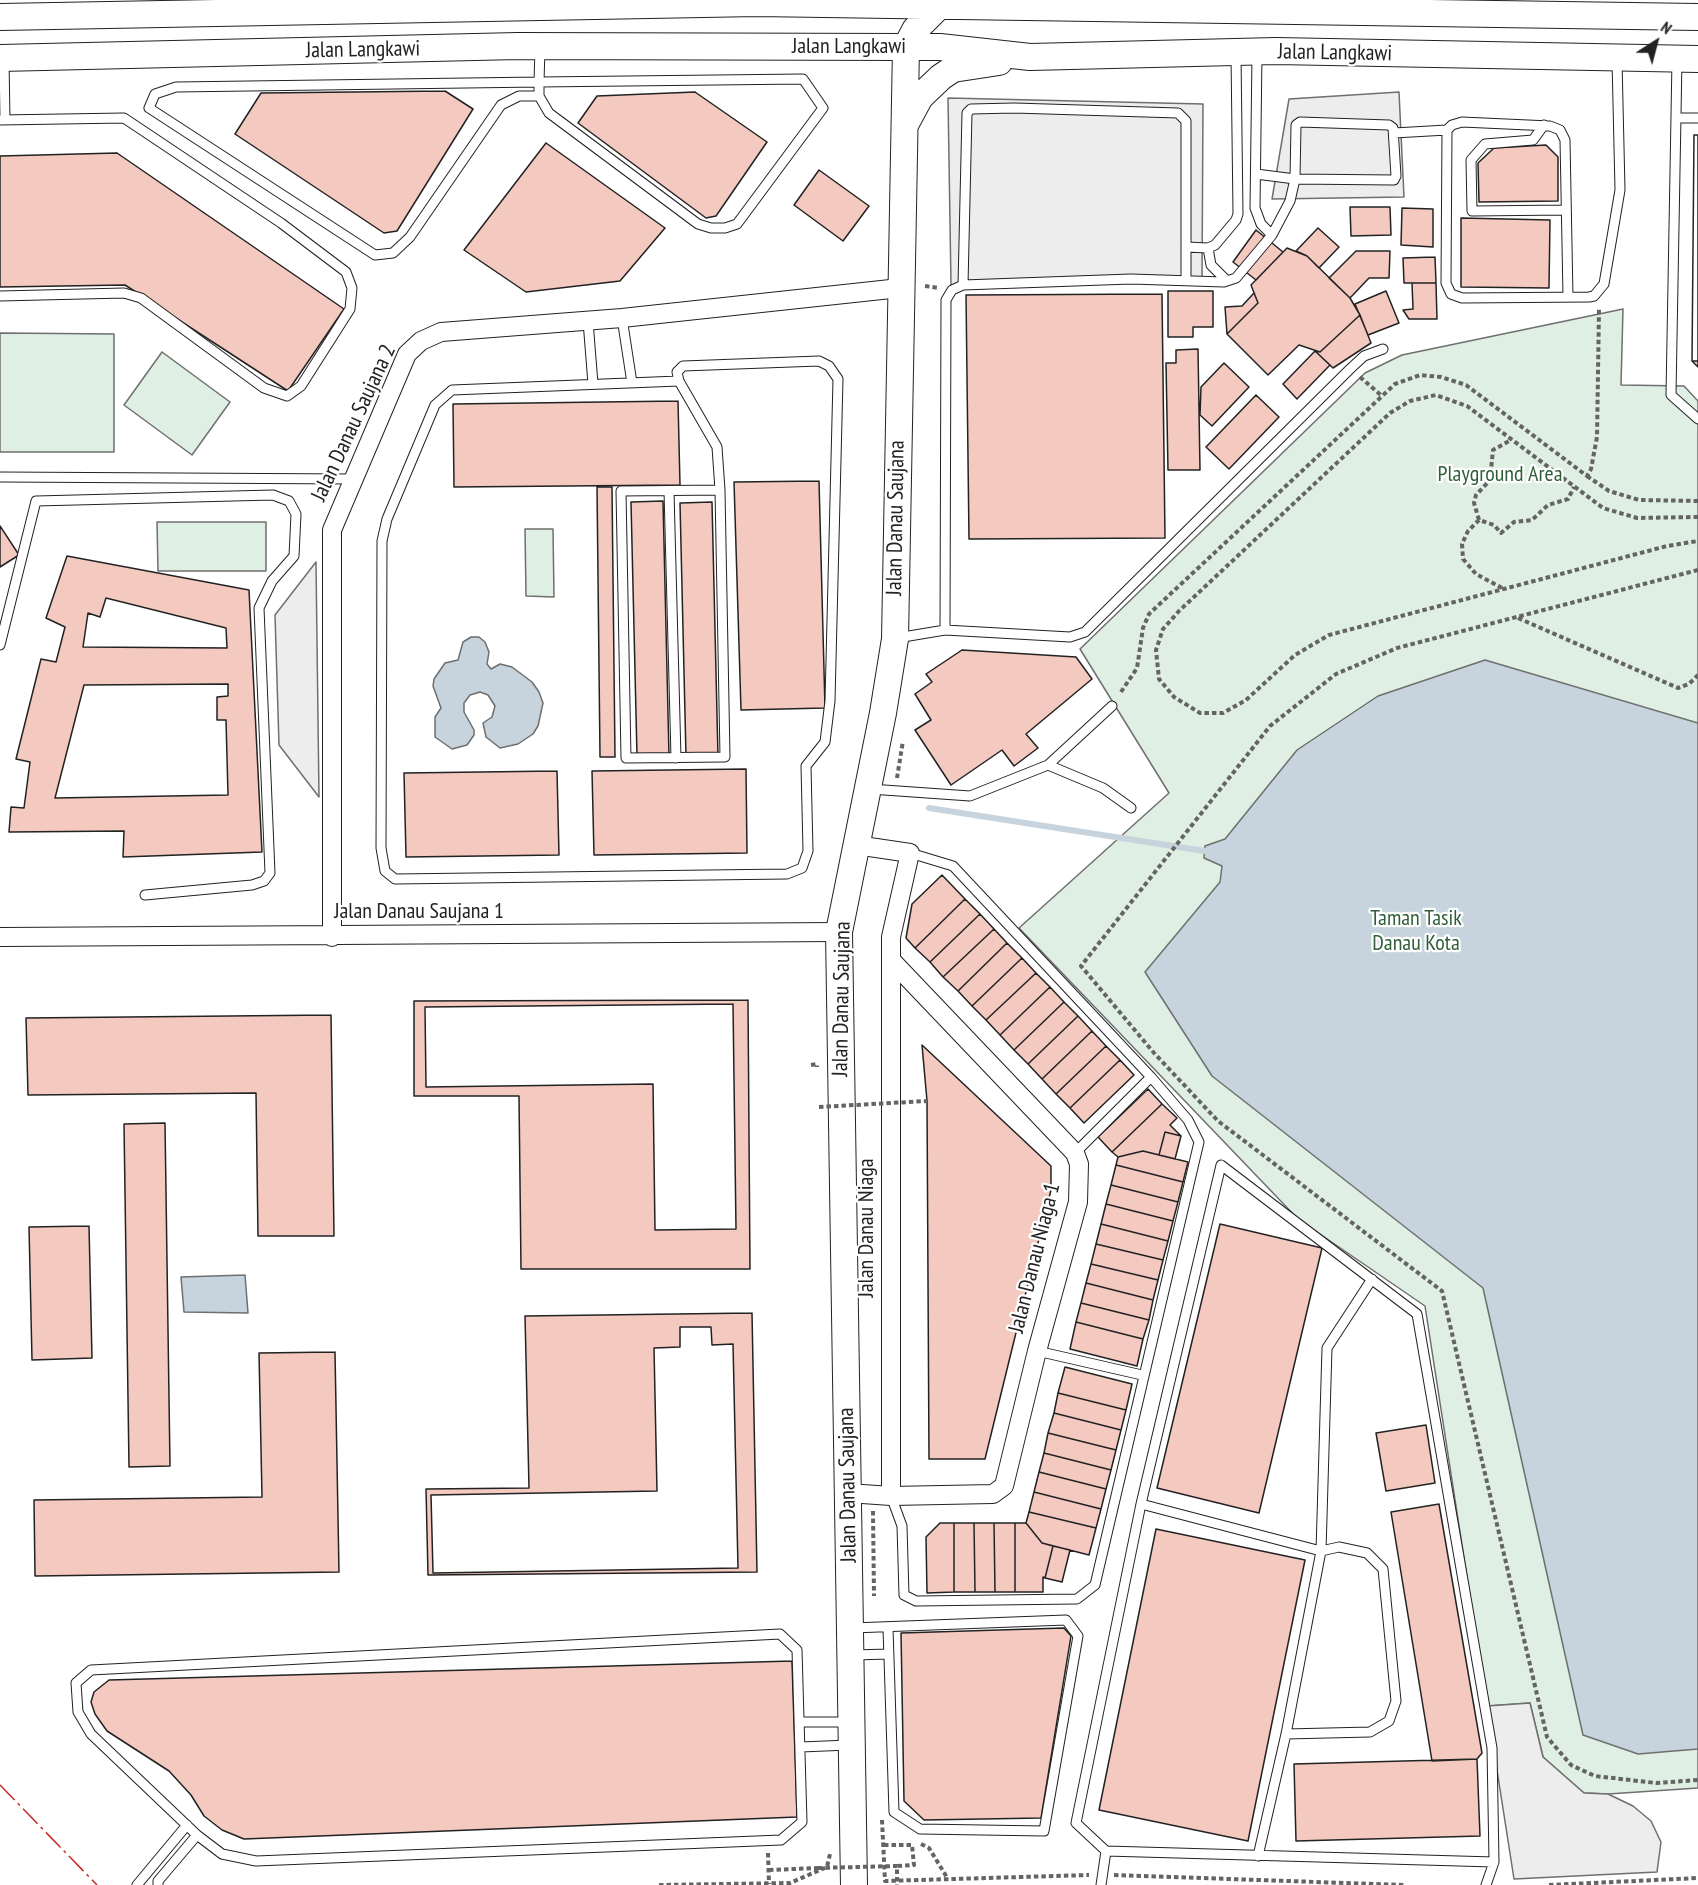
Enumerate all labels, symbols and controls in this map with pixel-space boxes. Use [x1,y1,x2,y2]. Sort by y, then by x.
north arrow [1626,12,1686,72]
text: N [1657,17,1676,38]
street label: Jalan Langkawi [792,34,906,60]
street label: Jalan Langkawi [306,36,420,64]
street label: Jalan Langkawi [1278,39,1392,67]
street label: Jalan Danau Saujana 2 [306,341,402,505]
street label: Jalan Danau Saujana [881,440,911,596]
park label: Playground Area [1438,462,1562,488]
street label: Jalan Danau Saujana 1 [334,899,504,925]
park label: Taman Tasik Danau Kota [1370,906,1462,957]
street label: Jalan Danau Saujana [827,921,857,1077]
street label: Jalan Danau Niaga [854,1158,880,1298]
street label: Jalan Danau Niaga 1 [1004,1180,1066,1336]
street label: Jalan Danau Saujana [833,1407,863,1563]

